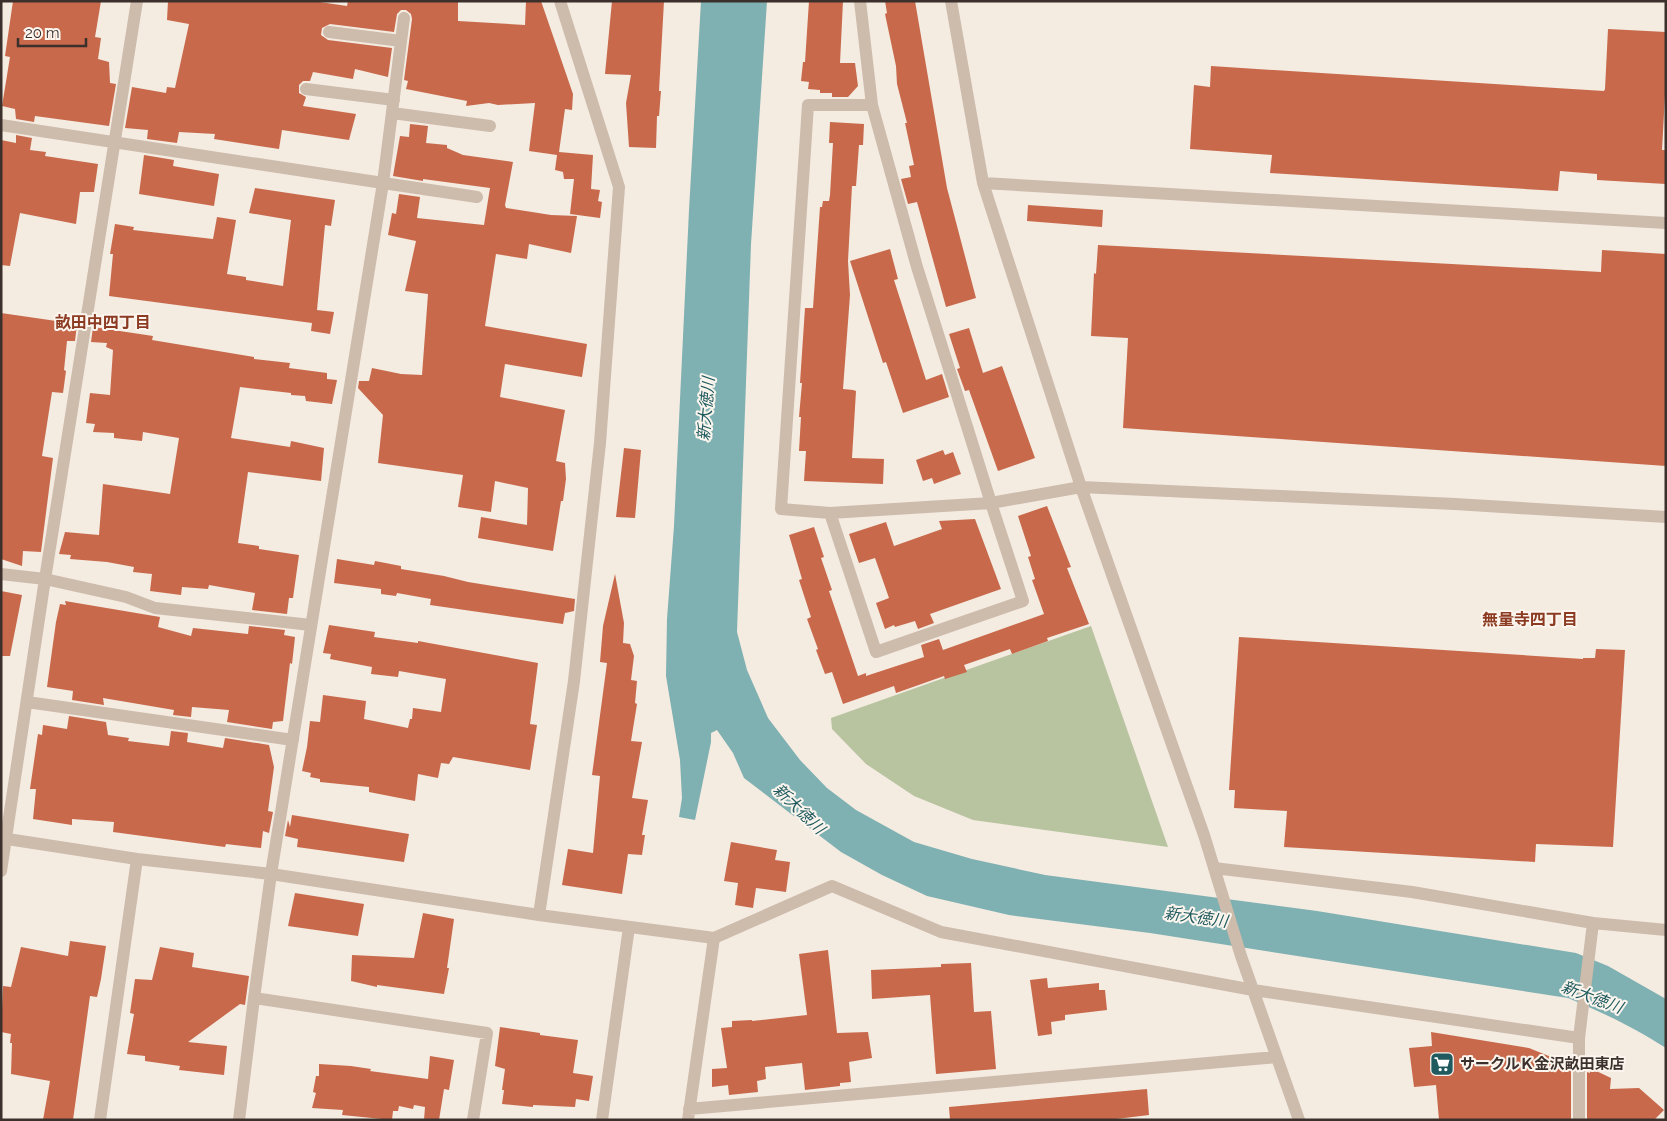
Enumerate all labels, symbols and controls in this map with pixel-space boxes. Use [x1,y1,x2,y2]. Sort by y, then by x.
scale bar [18,15,85,47]
text: 20 m [25,24,60,42]
district label: 畝田中四丁目 [55,313,151,332]
water label: 新大徳川 [694,374,718,442]
district label: 無量寺四丁目 [1482,610,1578,629]
water label: 新大徳川 [769,780,830,839]
water label: 新大徳川 [1163,903,1231,931]
water label: 新大徳川 [1559,977,1627,1018]
supermarket icon: サークルＫ金沢畝田東店 [1429,1051,1455,1077]
place label: サークルＫ金沢畝田東店 [1460,1055,1625,1073]

